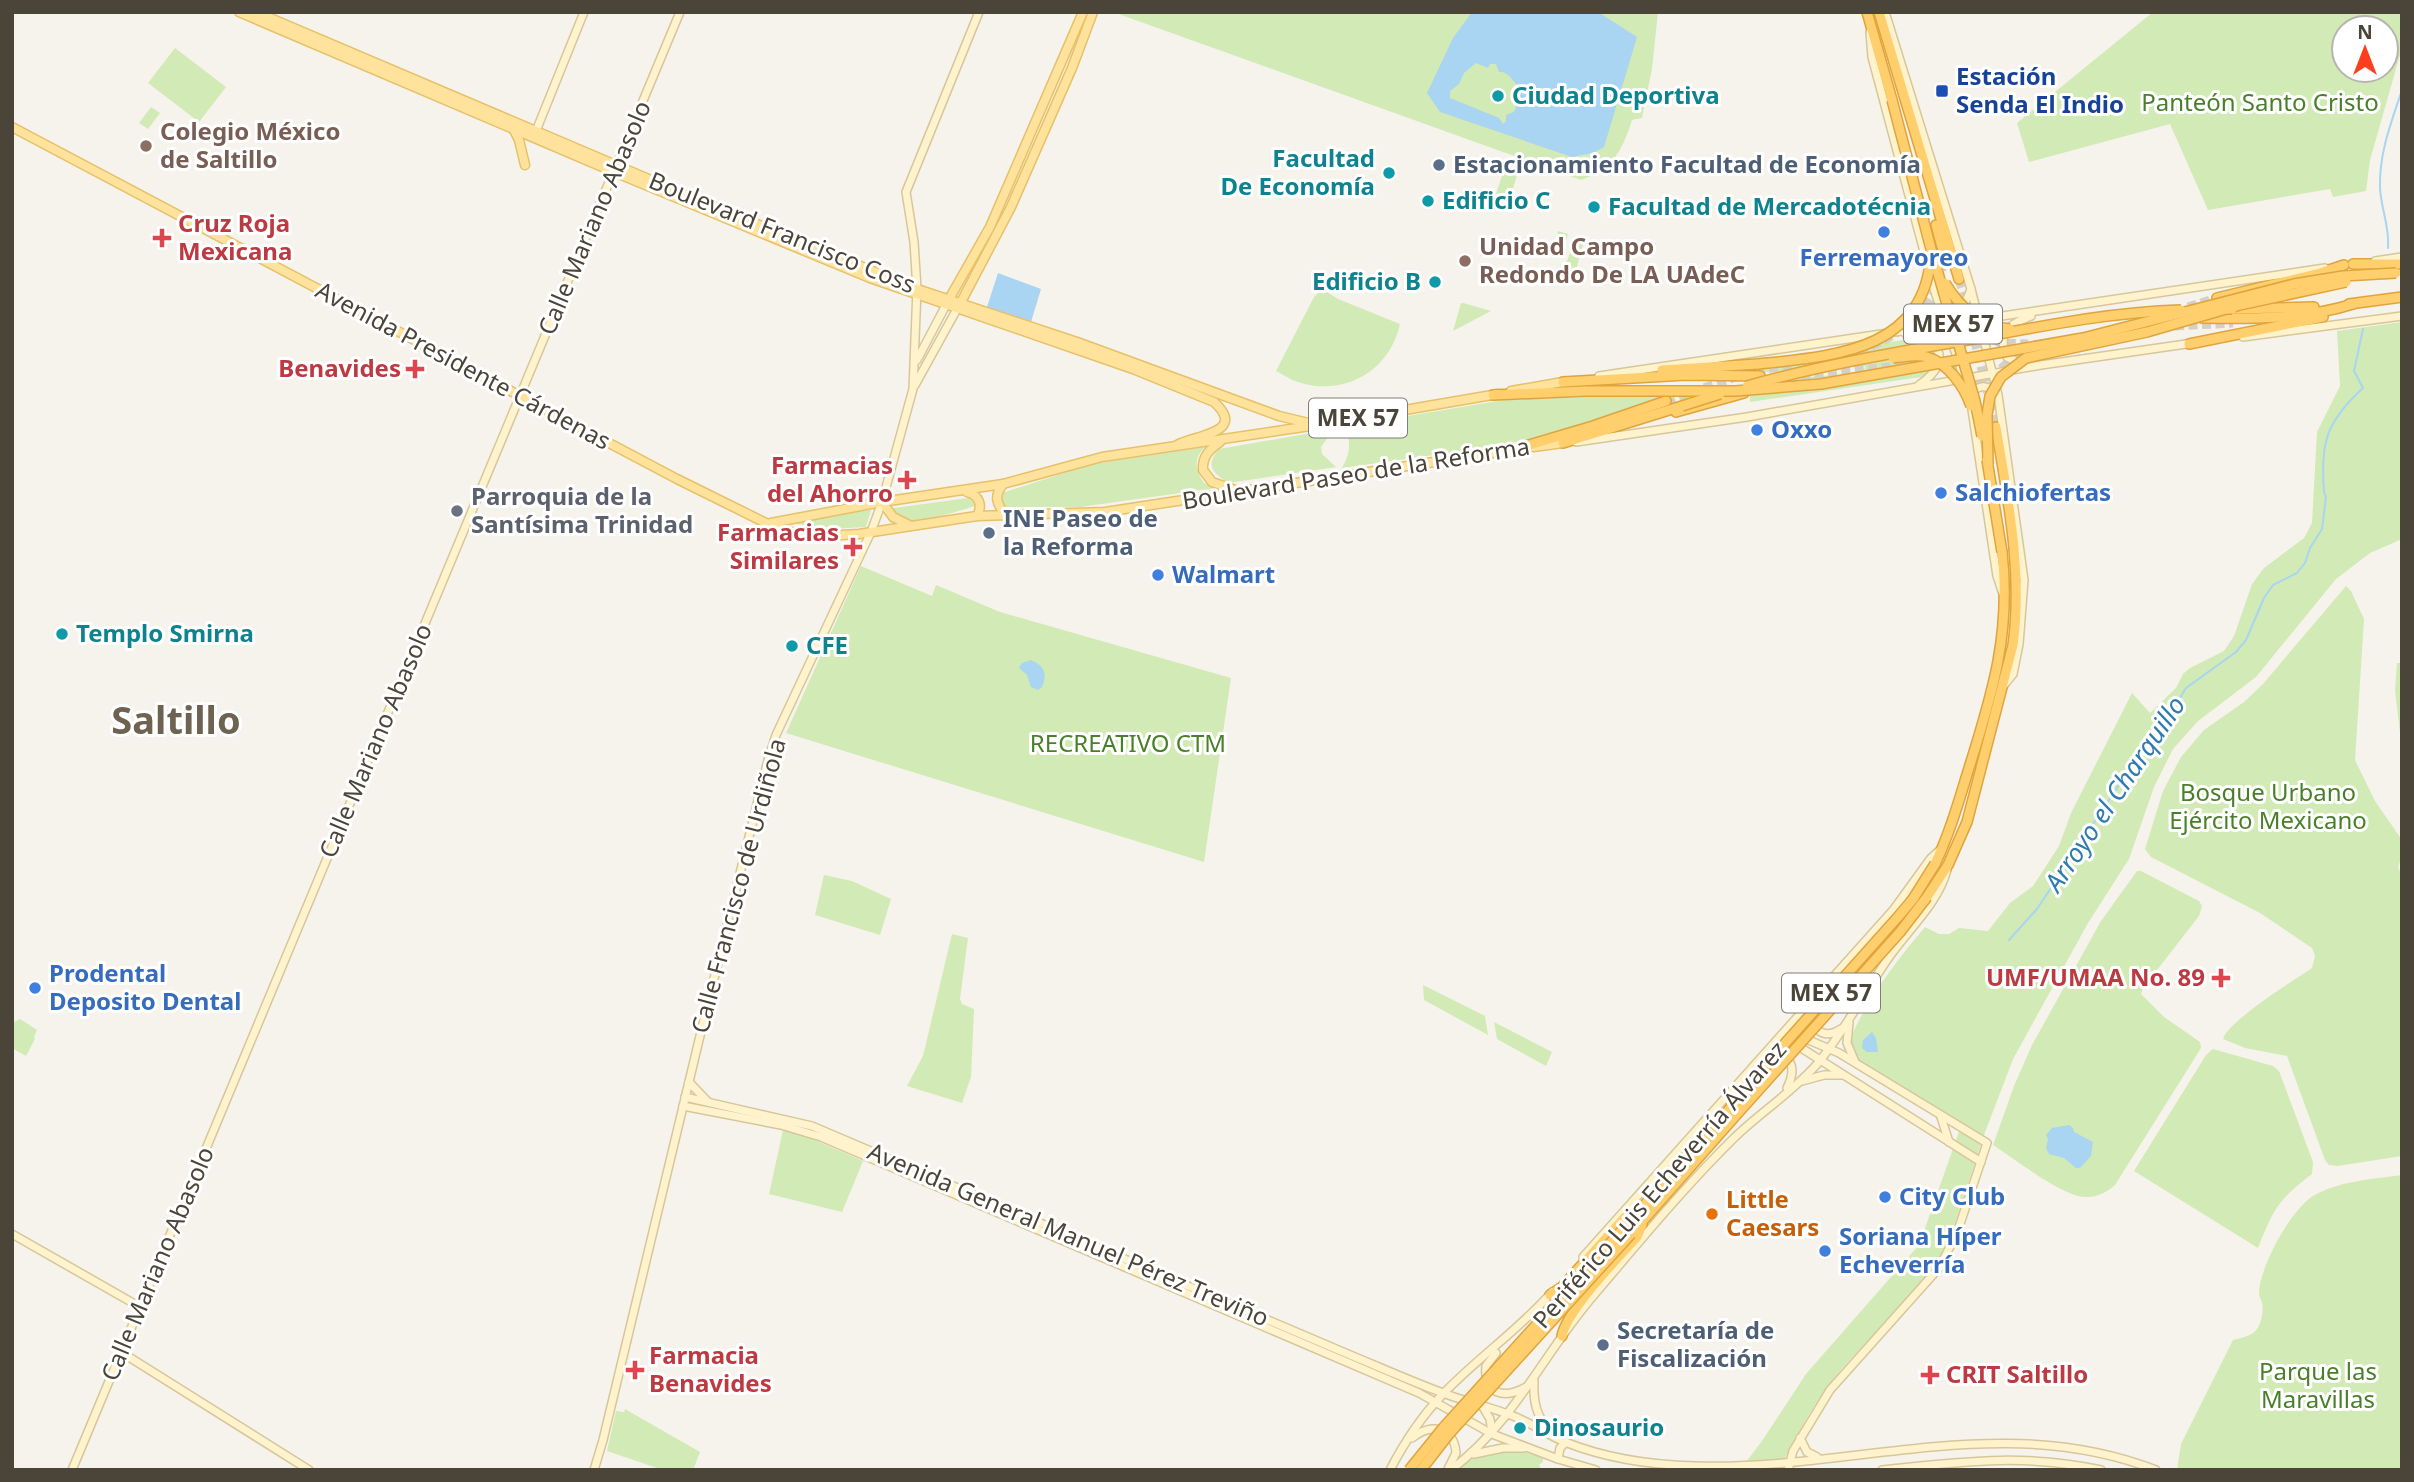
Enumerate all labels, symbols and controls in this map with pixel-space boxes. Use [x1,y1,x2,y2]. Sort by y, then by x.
north arrow [2330,14,2400,84]
text: N [2357,19,2373,45]
place label: Estación Senda El Indio [1956,59,2124,120]
place label: Ciudad Deportiva [1512,78,1720,111]
marker: Estación Senda El Indio [1934,83,1950,99]
park label: Panteón Santo Cristo [2141,85,2379,118]
marker: Ciudad Deportiva [1490,88,1506,104]
street label: Calle Mariano Abasolo [529,95,658,340]
place label: Colegio México de Saltillo [160,114,340,175]
marker: Colegio México de Saltillo [138,138,154,154]
place label: Facultad De Economía [1220,141,1375,202]
place label: Estacionamiento Facultad de Economía [1453,147,1921,180]
marker: Estacionamiento Facultad de Economía [1431,157,1447,173]
street label: Boulevard Francisco Coss [644,163,921,300]
marker: Facultad De Economía [1381,165,1397,181]
place label: Edificio C [1442,183,1550,216]
place label: Facultad de Mercadotécnia [1608,189,1931,222]
marker: Edificio C [1420,193,1436,209]
marker: Facultad de Mercadotécnia [1586,199,1602,215]
place label: Cruz Roja Mexicana [178,206,292,267]
marker: Ferremayoreo [1876,224,1892,240]
marker: Cruz Roja Mexicana [152,228,172,248]
place label: Unidad Campo Redondo De LA UAdeC [1479,229,1745,290]
place label: Ferremayoreo [1800,240,1968,273]
marker: Unidad Campo Redondo De LA UAdeC [1457,253,1473,269]
place label: Edificio B [1312,264,1421,297]
street label: Avenida Presidente Cárdenas [311,273,617,457]
marker: Edificio B [1427,274,1443,290]
road number: MEX 57 [1904,304,2002,344]
place label: Benavides [278,351,401,384]
marker: Benavides [407,361,423,377]
road number: MEX 57 [1309,398,1407,438]
place label: Oxxo [1771,412,1832,445]
marker: Oxxo [1749,422,1765,438]
street label: Boulevard Paseo de la Reforma [1180,429,1532,516]
place label: Farmacias del Ahorro [767,448,893,509]
marker: Farmacias del Ahorro [899,472,915,488]
place label: Salchiofertas [1955,475,2111,508]
place label: Parroquia de la Santísima Trinidad [471,479,693,540]
marker: Salchiofertas [1933,485,1949,501]
place label: INE Paseo de la Reforma [1003,501,1158,562]
marker: Parroquia de la Santísima Trinidad [449,503,465,519]
place label: Farmacias Similares [717,515,839,576]
marker: INE Paseo de la Reforma [981,525,997,541]
marker: Farmacias Similares [845,539,861,555]
place label: Walmart [1172,557,1275,590]
marker: Walmart [1150,567,1166,583]
place label: Templo Smirna [76,616,254,649]
street label: Calle Mariano Abasolo [310,618,439,863]
marker: Templo Smirna [54,626,70,642]
place label: CFE [806,628,848,661]
marker: CFE [784,638,800,654]
water label: Arroyo el Charquillo [2034,689,2193,900]
district label: Saltillo [111,693,241,745]
park label: RECREATIVO CTM [1030,726,1226,759]
street label: Calle Francisco de Urdiñola [682,735,793,1037]
park label: Bosque Urbano Ejército Mexicano [2169,775,2367,836]
place label: Prodental Deposito Dental [49,956,241,1017]
place label: UMF/UMAA No. 89 [1986,960,2205,993]
marker: UMF/UMAA No. 89 [2211,968,2231,988]
road number: MEX 57 [1782,974,1880,1012]
marker: Prodental Deposito Dental [27,980,43,996]
street label: Periférico Luis Echeverría Álvarez [1525,1033,1793,1335]
street label: Avenida General Manuel Pérez Treviño [863,1134,1274,1333]
street label: Calle Mariano Abasolo [92,1141,221,1386]
place label: City Club [1899,1179,2005,1212]
place label: Little Caesars [1726,1182,1819,1243]
marker: City Club [1877,1189,1893,1205]
marker: Little Caesars [1704,1206,1720,1222]
place label: Soriana Híper Echeverría [1839,1219,2002,1280]
marker: Soriana Híper Echeverría [1817,1243,1833,1259]
place label: Secretaría de Fiscalización [1617,1313,1774,1374]
marker: Secretaría de Fiscalización [1595,1337,1611,1353]
place label: Farmacia Benavides [649,1338,772,1399]
park label: Parque las Maravillas [2259,1354,2377,1415]
place label: CRIT Saltillo [1946,1357,2088,1390]
marker: Farmacia Benavides [627,1362,643,1378]
marker: CRIT Saltillo [1920,1365,1940,1385]
place label: Dinosaurio [1534,1410,1664,1443]
marker: Dinosaurio [1512,1420,1528,1436]

